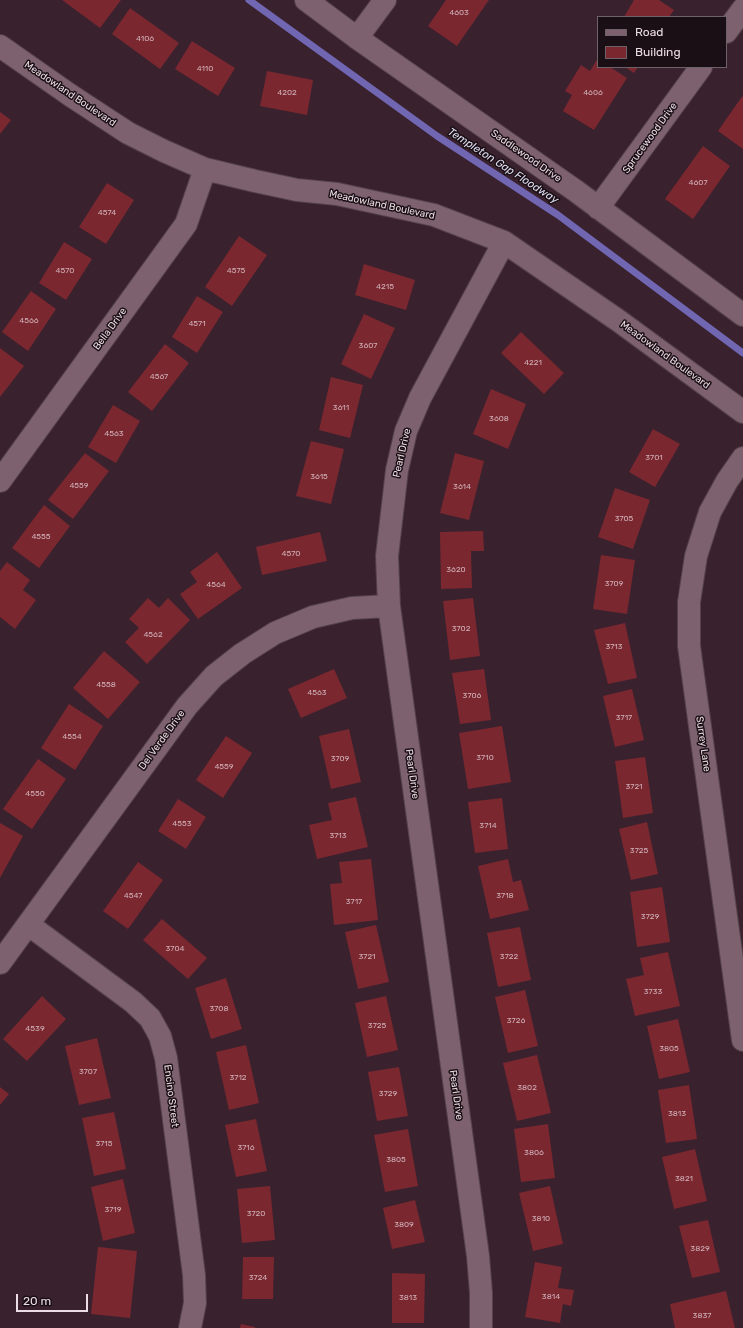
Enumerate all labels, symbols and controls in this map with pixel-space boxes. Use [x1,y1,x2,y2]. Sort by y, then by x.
house number: 4603 [449,8,469,18]
legend [597,16,727,68]
text: Road [635,25,663,39]
house number: 4106 [136,34,154,44]
text: Building [635,45,681,59]
street label: Meadowland Boulevard [22,59,118,129]
house number: 4110 [197,64,213,74]
house number: 4202 [277,88,297,98]
house number: 4606 [583,88,603,98]
street label: Sprucewood Drive [620,100,680,176]
water label: Templeton Gap Floodway [445,125,561,207]
street label: Saddlewood Drive [488,127,564,185]
house number: 4607 [689,178,707,188]
street label: Meadowland Boulevard [328,188,436,222]
house number: 4574 [98,208,116,218]
house number: 4570 [56,266,74,276]
house number: 4575 [227,266,245,276]
house number: 4215 [376,282,394,292]
street label: Bella Drive [91,306,129,352]
house number: 4566 [19,316,39,326]
street label: Meadowland Boulevard [618,318,712,392]
house number: 4571 [188,319,206,329]
house number: 3607 [359,341,377,351]
house number: 4221 [524,358,542,368]
house number: 4567 [150,372,168,382]
house number: 3611 [333,403,349,413]
house number: 3608 [489,414,509,424]
street label: Pearl Drive [391,427,413,479]
house number: 4563 [104,429,124,439]
house number: 3701 [645,453,663,463]
house number: 3615 [310,472,328,482]
house number: 4559 [69,481,89,491]
house number: 3614 [453,482,471,492]
house number: 3705 [615,514,633,524]
house number: 4555 [31,532,51,542]
house number: 4570 [282,549,300,559]
house number: 3620 [446,565,466,575]
house number: 3709 [605,579,623,589]
house number: 4564 [206,580,226,590]
house number: 3702 [452,624,470,634]
house number: 4562 [143,630,163,640]
house number: 3713 [605,642,623,652]
house number: 4558 [96,680,116,690]
house number: 4563 [307,688,327,698]
house number: 3706 [463,691,481,701]
street label: Del Verde Drive [136,708,188,772]
house number: 3717 [616,713,632,723]
street label: Surrey Lane [693,715,713,773]
house number: 4554 [62,732,82,742]
street label: Pearl Drive [403,748,421,800]
house number: 3710 [476,753,494,763]
house number: 3709 [331,754,349,764]
house number: 4559 [214,762,234,772]
house number: 3721 [625,782,643,792]
house number: 4550 [25,789,45,799]
house number: 4553 [172,819,192,829]
house number: 3714 [479,821,497,831]
house number: 3713 [329,831,347,841]
house number: 3725 [630,846,648,856]
house number: 4547 [124,891,142,901]
house number: 3718 [496,891,514,901]
house number: 3717 [346,897,362,907]
house number: 3729 [641,912,659,922]
house number: 3704 [166,944,184,954]
house number: 3721 [358,952,376,962]
house number: 3722 [500,952,518,962]
house number: 3733 [644,987,662,997]
house number: 3708 [209,1004,229,1014]
house number: 3726 [507,1016,525,1026]
house number: 3725 [368,1021,386,1031]
house number: 4539 [25,1024,45,1034]
house number: 3805 [659,1044,679,1054]
street label: Encino Street [161,1064,181,1128]
house number: 3707 [79,1067,97,1077]
street label: Pearl Drive [447,1069,465,1121]
house number: 3712 [229,1073,247,1083]
house number: 3802 [517,1083,537,1093]
house number: 3729 [379,1089,397,1099]
house number: 3813 [668,1109,686,1119]
house number: 3715 [95,1139,113,1149]
house number: 3716 [237,1143,255,1153]
house number: 3806 [524,1148,544,1158]
house number: 3805 [386,1155,406,1165]
house number: 3821 [675,1174,693,1184]
house number: 3719 [104,1205,122,1215]
house number: 3720 [247,1209,265,1219]
house number: 3810 [532,1214,550,1224]
house number: 3809 [394,1220,414,1230]
house number: 3829 [690,1244,710,1254]
house number: 3724 [249,1273,267,1283]
scale bar [18,1286,90,1312]
house number: 3814 [542,1292,560,1302]
house number: 3813 [399,1293,417,1303]
text: 20 m [23,1294,51,1308]
house number: 3837 [693,1311,711,1321]

